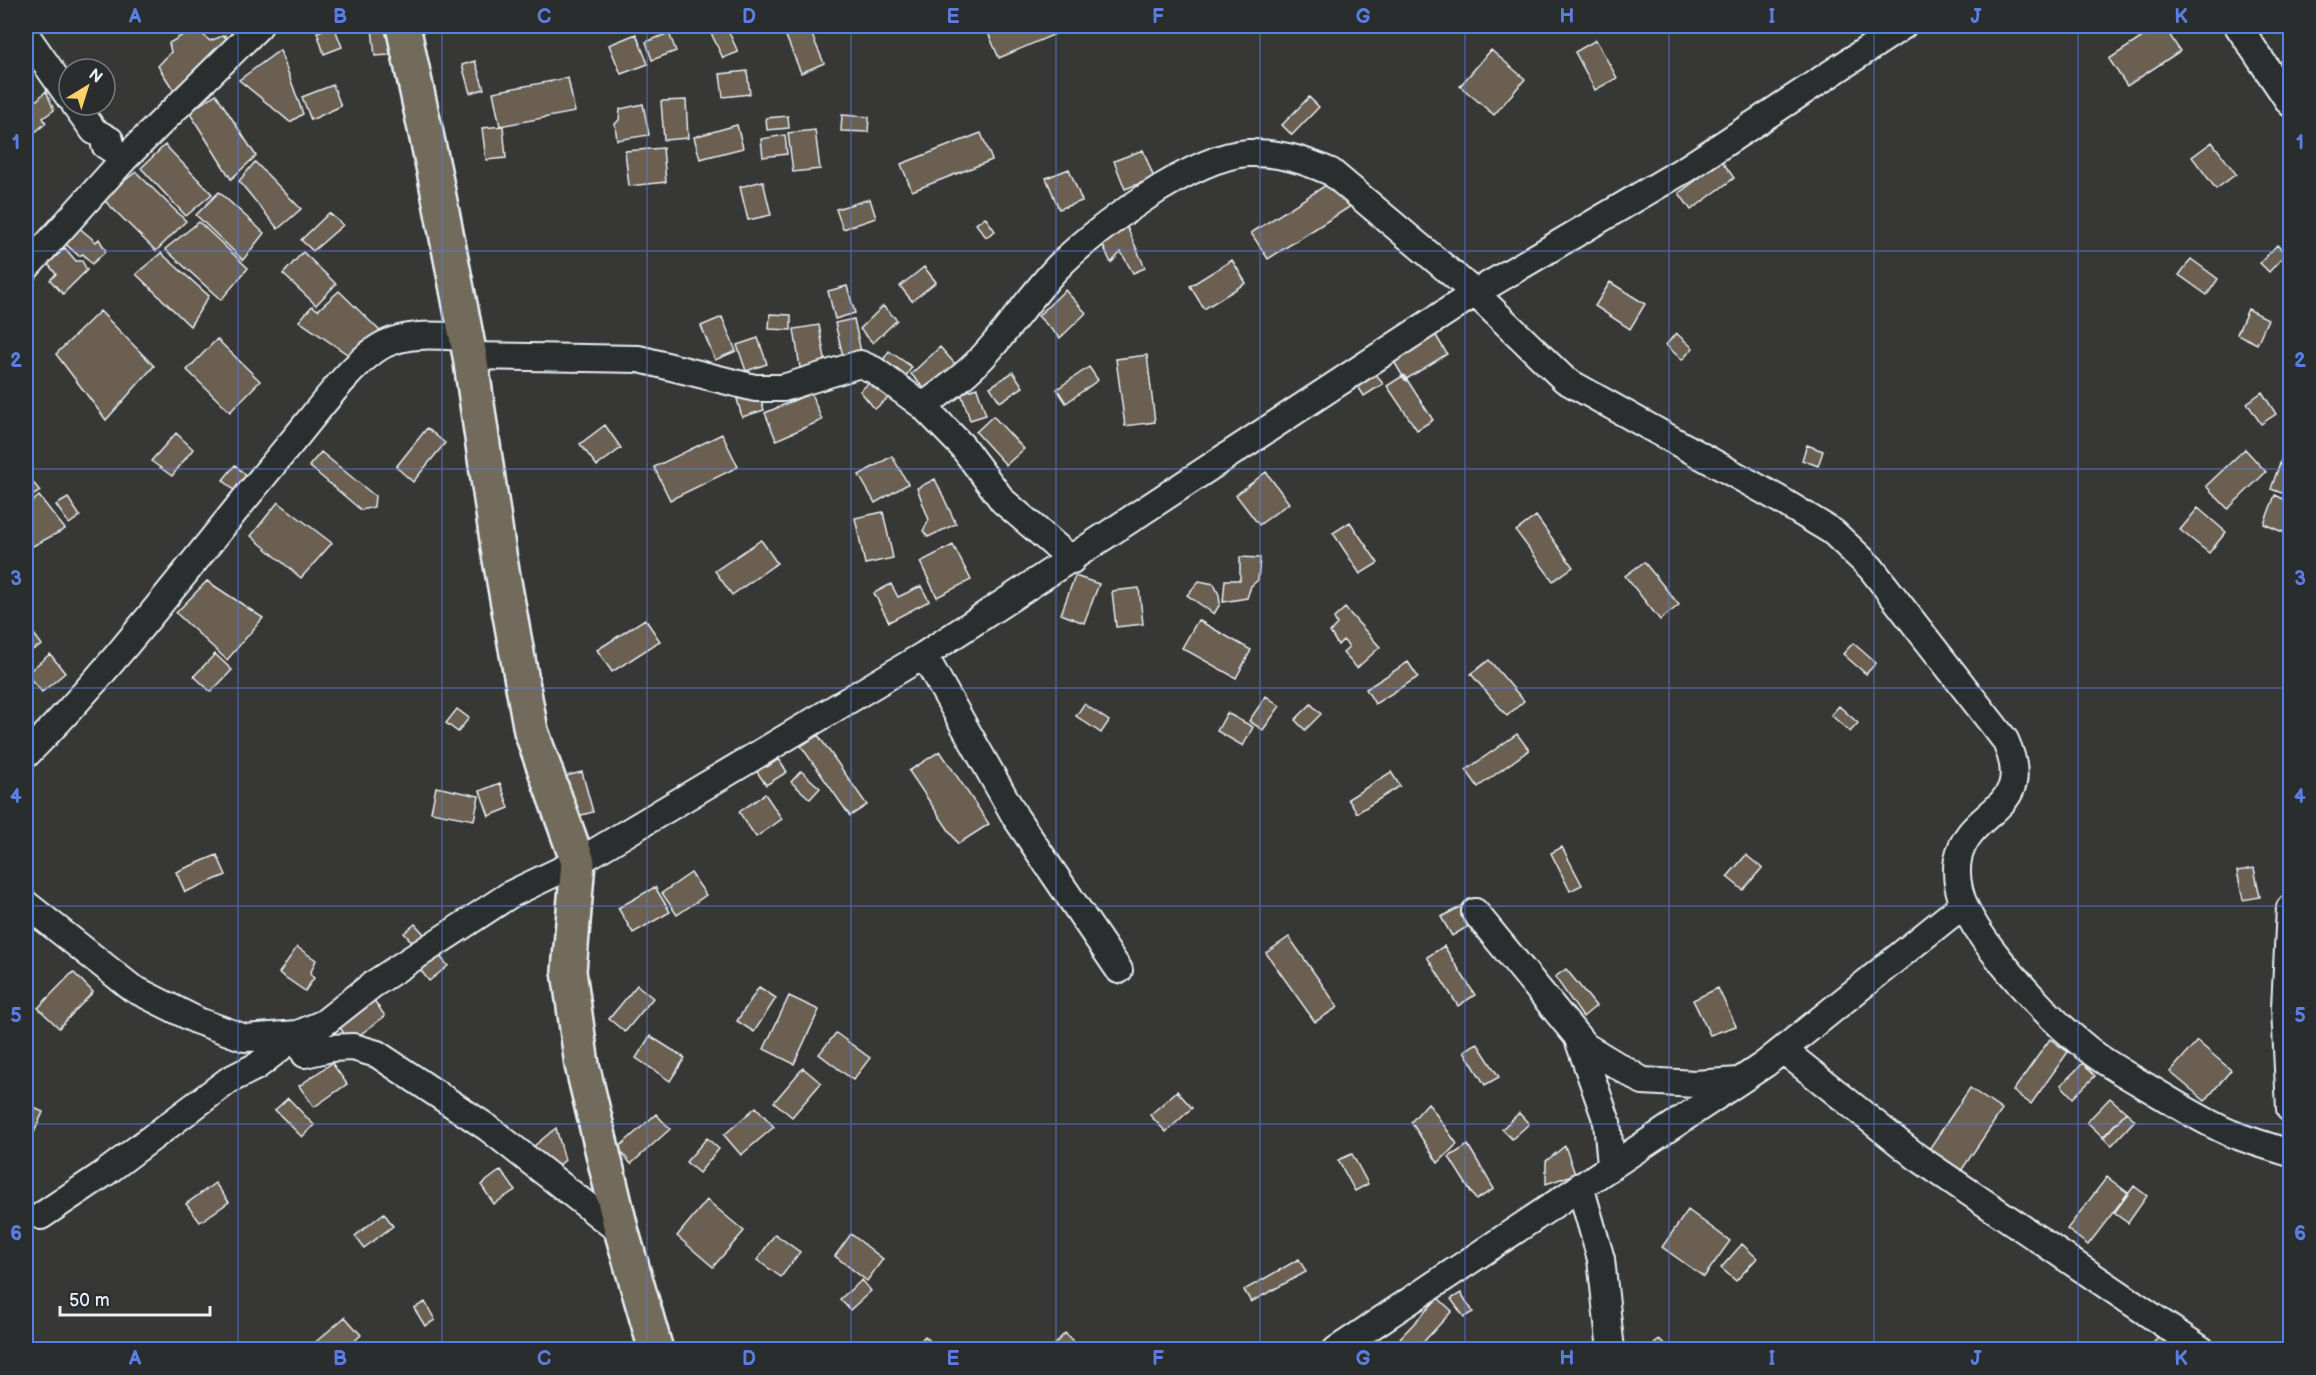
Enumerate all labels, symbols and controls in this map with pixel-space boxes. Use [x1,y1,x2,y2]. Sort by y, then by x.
text: A [128,5,142,29]
text: B [333,5,347,29]
text: C [537,5,551,29]
text: D [742,5,756,29]
text: E [947,5,960,29]
text: F [1152,5,1164,29]
text: G [1356,5,1371,29]
text: H [1560,5,1574,29]
text: I [1769,5,1775,29]
text: J [1971,5,1983,29]
text: K [2174,5,2188,29]
north arrow [57,57,117,117]
text: N [85,65,106,88]
text: 1 [12,131,20,155]
text: 1 [2296,131,2304,155]
text: 2 [10,349,22,373]
text: 2 [2294,349,2306,373]
text: 3 [10,567,22,591]
text: 3 [2294,567,2306,591]
text: 4 [10,785,22,809]
text: 4 [2294,785,2306,809]
text: 5 [10,1004,22,1028]
text: 5 [2294,1004,2306,1028]
text: 6 [10,1222,22,1246]
text: 6 [2294,1222,2306,1246]
scale bar [60,1279,210,1317]
text: 50 m [69,1290,110,1311]
text: A [128,1347,142,1371]
text: B [333,1347,347,1371]
text: C [537,1347,551,1371]
text: D [742,1347,756,1371]
text: E [947,1347,960,1371]
text: F [1152,1347,1164,1371]
text: G [1356,1347,1371,1371]
text: H [1560,1347,1574,1371]
text: I [1769,1347,1775,1371]
text: J [1971,1347,1983,1371]
text: K [2174,1347,2188,1371]

